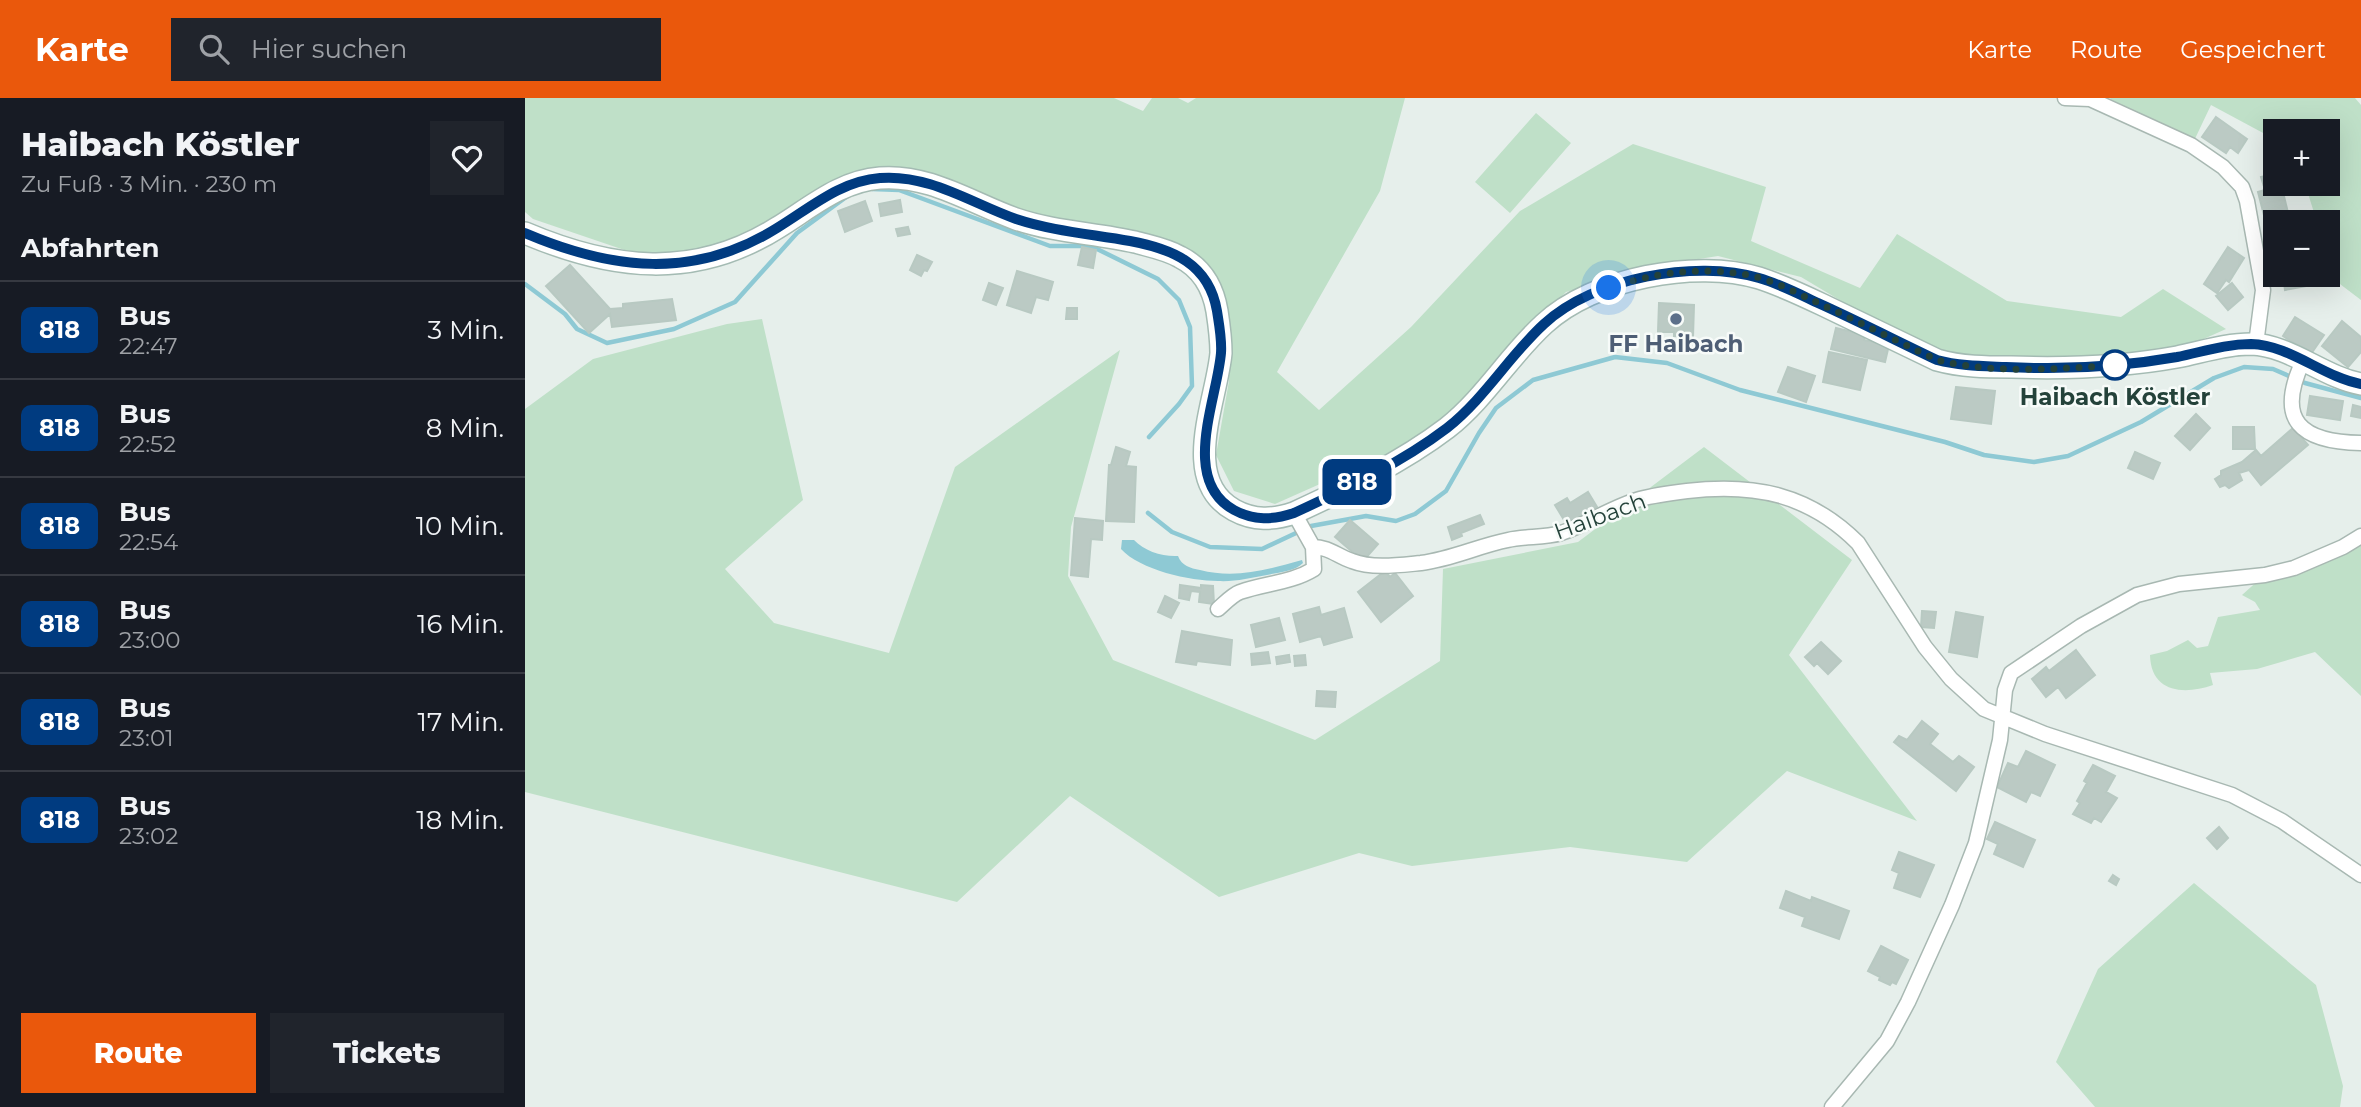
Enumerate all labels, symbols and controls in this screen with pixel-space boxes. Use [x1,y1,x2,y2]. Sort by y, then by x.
search box [171,18,661,81]
text: Karte [35,29,129,69]
icon: search [195,30,233,68]
text: Hier suchen [251,33,407,65]
text: Karte [1967,35,2032,64]
text: Route [2070,35,2142,64]
text: Gespeichert [2180,35,2326,64]
map controls [2263,119,2340,287]
button: + [2263,119,2340,196]
button: heart [430,121,504,195]
text: Haibach Köstler [21,124,300,164]
text: Zu Fuß · 3 Min. · 230 m [21,170,277,198]
button: − [2263,210,2340,287]
text: Abfahrten [21,232,160,264]
your location [1591,270,1626,305]
text: Bus [119,300,171,332]
marker: FF Haibach [1668,311,1684,327]
text: 3 Min. [428,314,504,346]
text: 818 [39,315,80,344]
place label: FF Haibach [1609,330,1743,358]
text: 22:47 [119,332,178,360]
marker: Haibach Köstler [2100,350,2130,380]
place label: Haibach Köstler [2020,383,2210,411]
text: Bus [119,398,171,430]
text: 8 Min. [426,412,504,444]
text: 818 [39,413,80,442]
text: 22:52 [119,430,176,458]
line badge: 818 [1317,459,1397,505]
text: 818 [1336,467,1378,496]
street label: Haibach [1550,486,1650,546]
text: Bus [119,496,171,528]
text: 10 Min. [416,510,504,542]
text: 818 [39,511,80,540]
text: 22:54 [119,528,178,556]
text: Bus [119,594,171,626]
text: 16 Min. [417,608,504,640]
text: 818 [39,609,80,638]
text: 23:00 [119,626,180,654]
text: Bus [119,692,171,724]
text: 17 Min. [418,706,504,738]
text: 818 [39,707,80,736]
text: 23:01 [119,724,173,752]
text: Bus [119,790,171,822]
text: 18 Min. [416,804,504,836]
text: 818 [39,805,80,834]
text: 23:02 [119,822,178,850]
button: Route [21,1013,256,1093]
button: Tickets [270,1013,504,1093]

